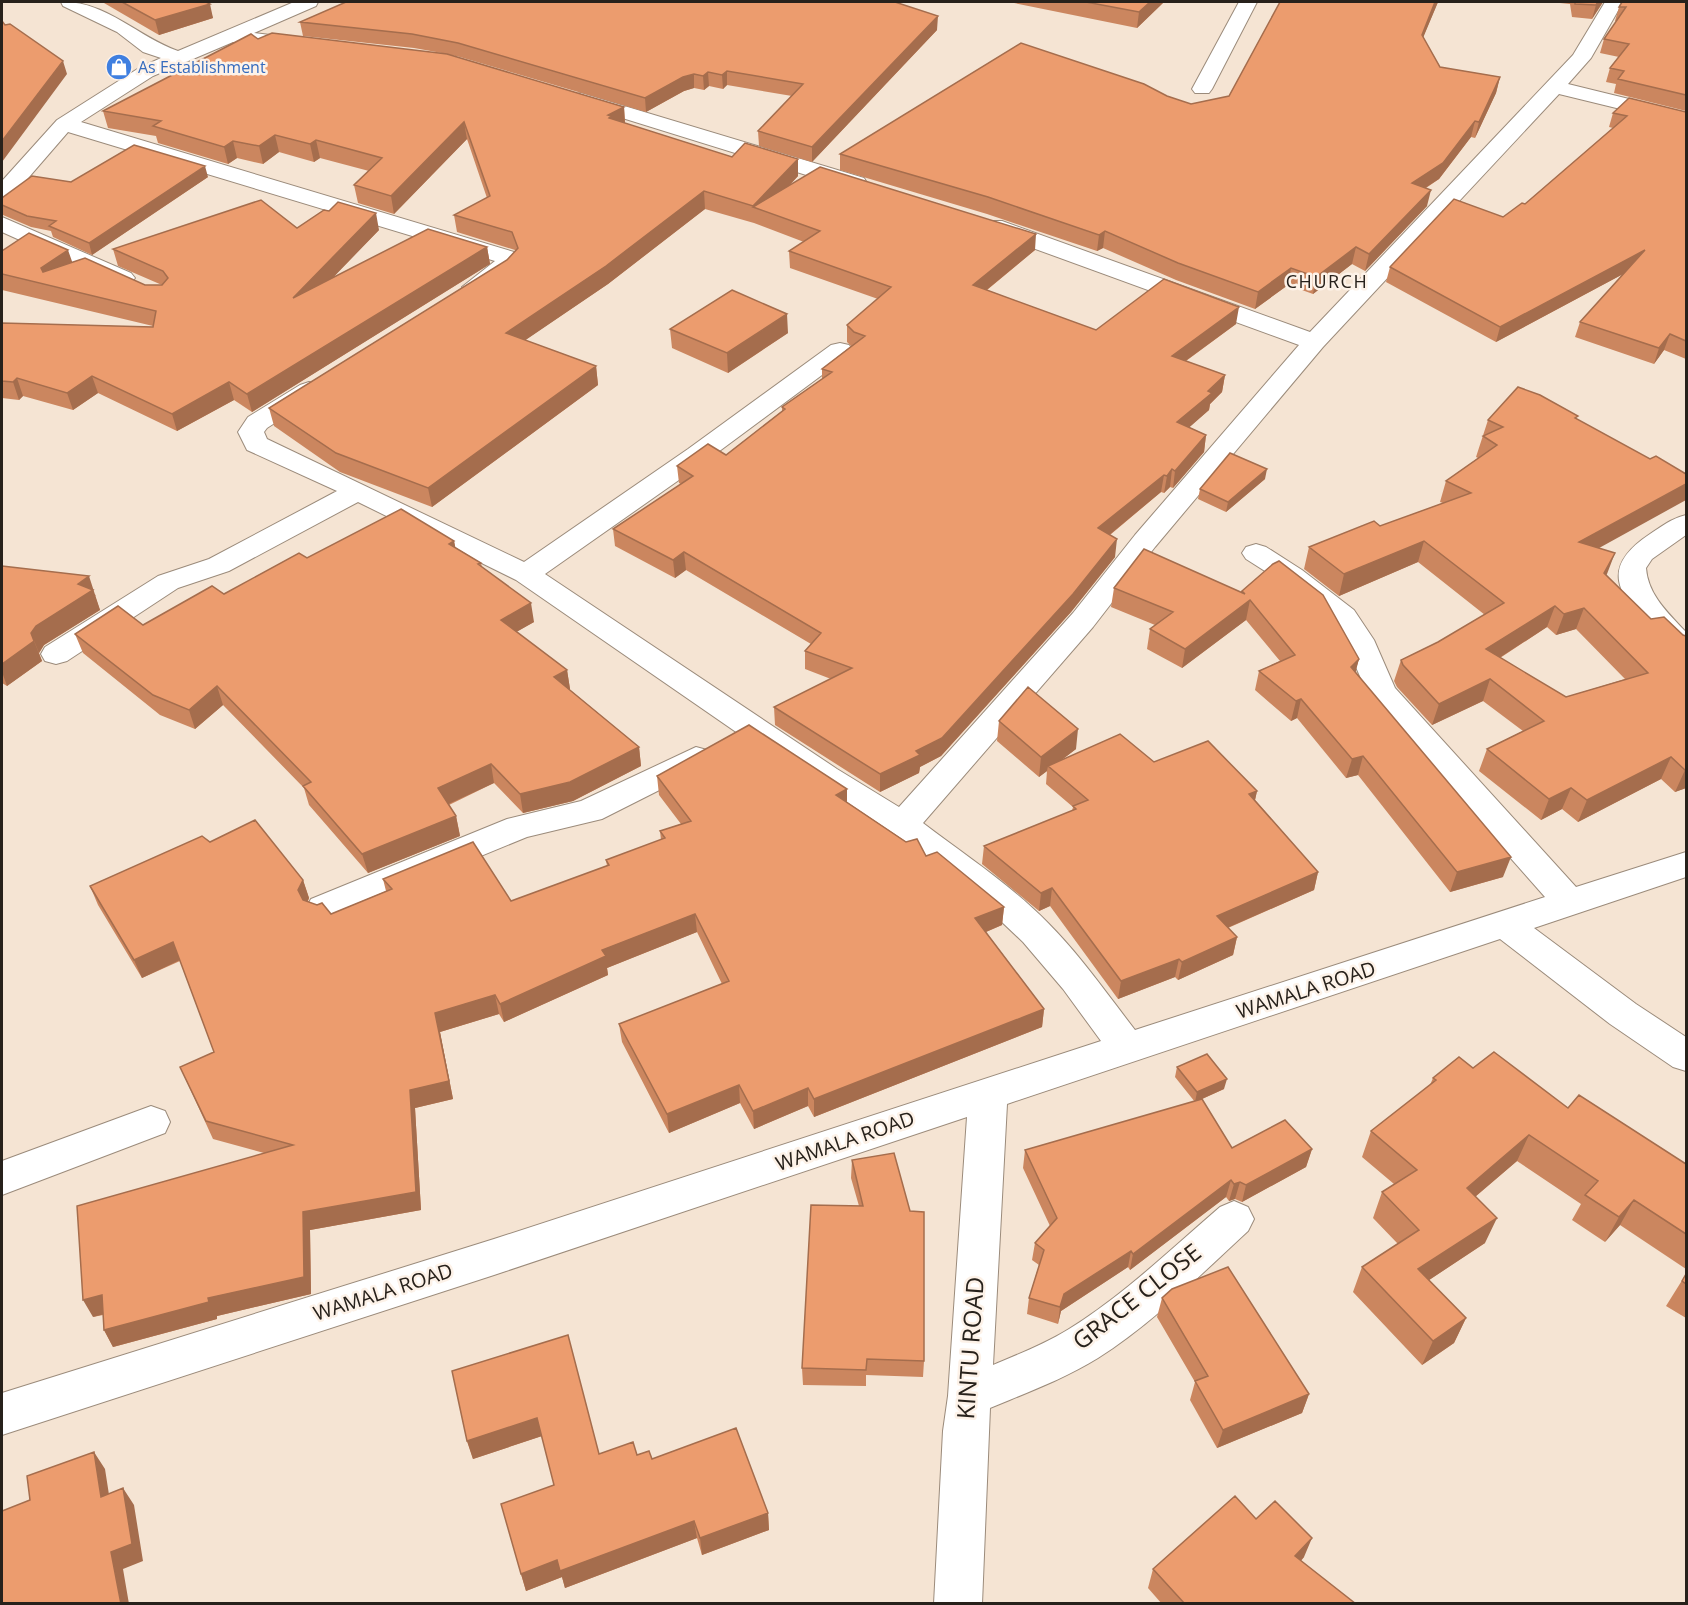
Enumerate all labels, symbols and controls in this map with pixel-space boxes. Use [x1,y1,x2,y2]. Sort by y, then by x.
shop icon: As Establishment [104,52,134,82]
place label: As Establishment [138,56,266,78]
district label: CHURCH [1286,269,1368,293]
street label: WAMALA ROAD [1233,954,1379,1025]
street label: WAMALA ROAD [772,1104,918,1177]
street label: GRACE CLOSE [1065,1235,1207,1357]
street label: WAMALA ROAD [310,1256,456,1327]
street label: KINTU ROAD [948,1276,991,1420]

